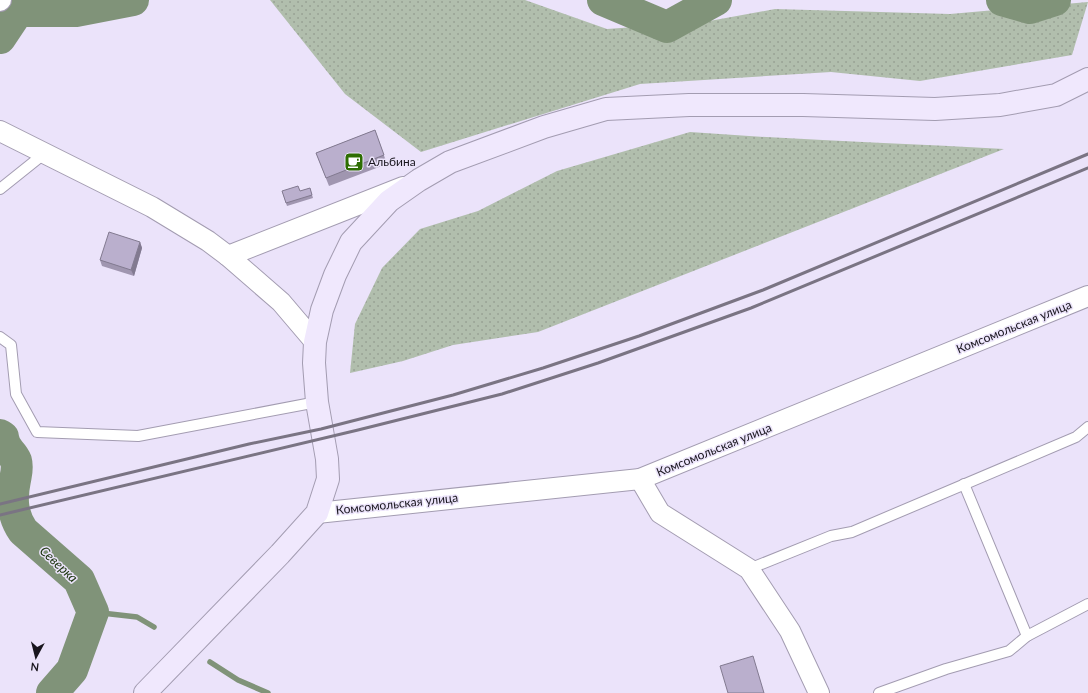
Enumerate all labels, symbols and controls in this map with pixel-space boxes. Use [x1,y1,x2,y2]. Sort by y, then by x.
cafe icon: Альбина [343,151,365,173]
place label: Альбина [368,154,416,169]
street label: Комсомольская улица [954,297,1074,356]
street label: Комсомольская улица [654,420,774,479]
street label: Комсомольская улица [335,490,459,517]
water label: Северка [37,542,82,586]
north arrow [16,637,56,677]
text: N [30,660,40,674]

